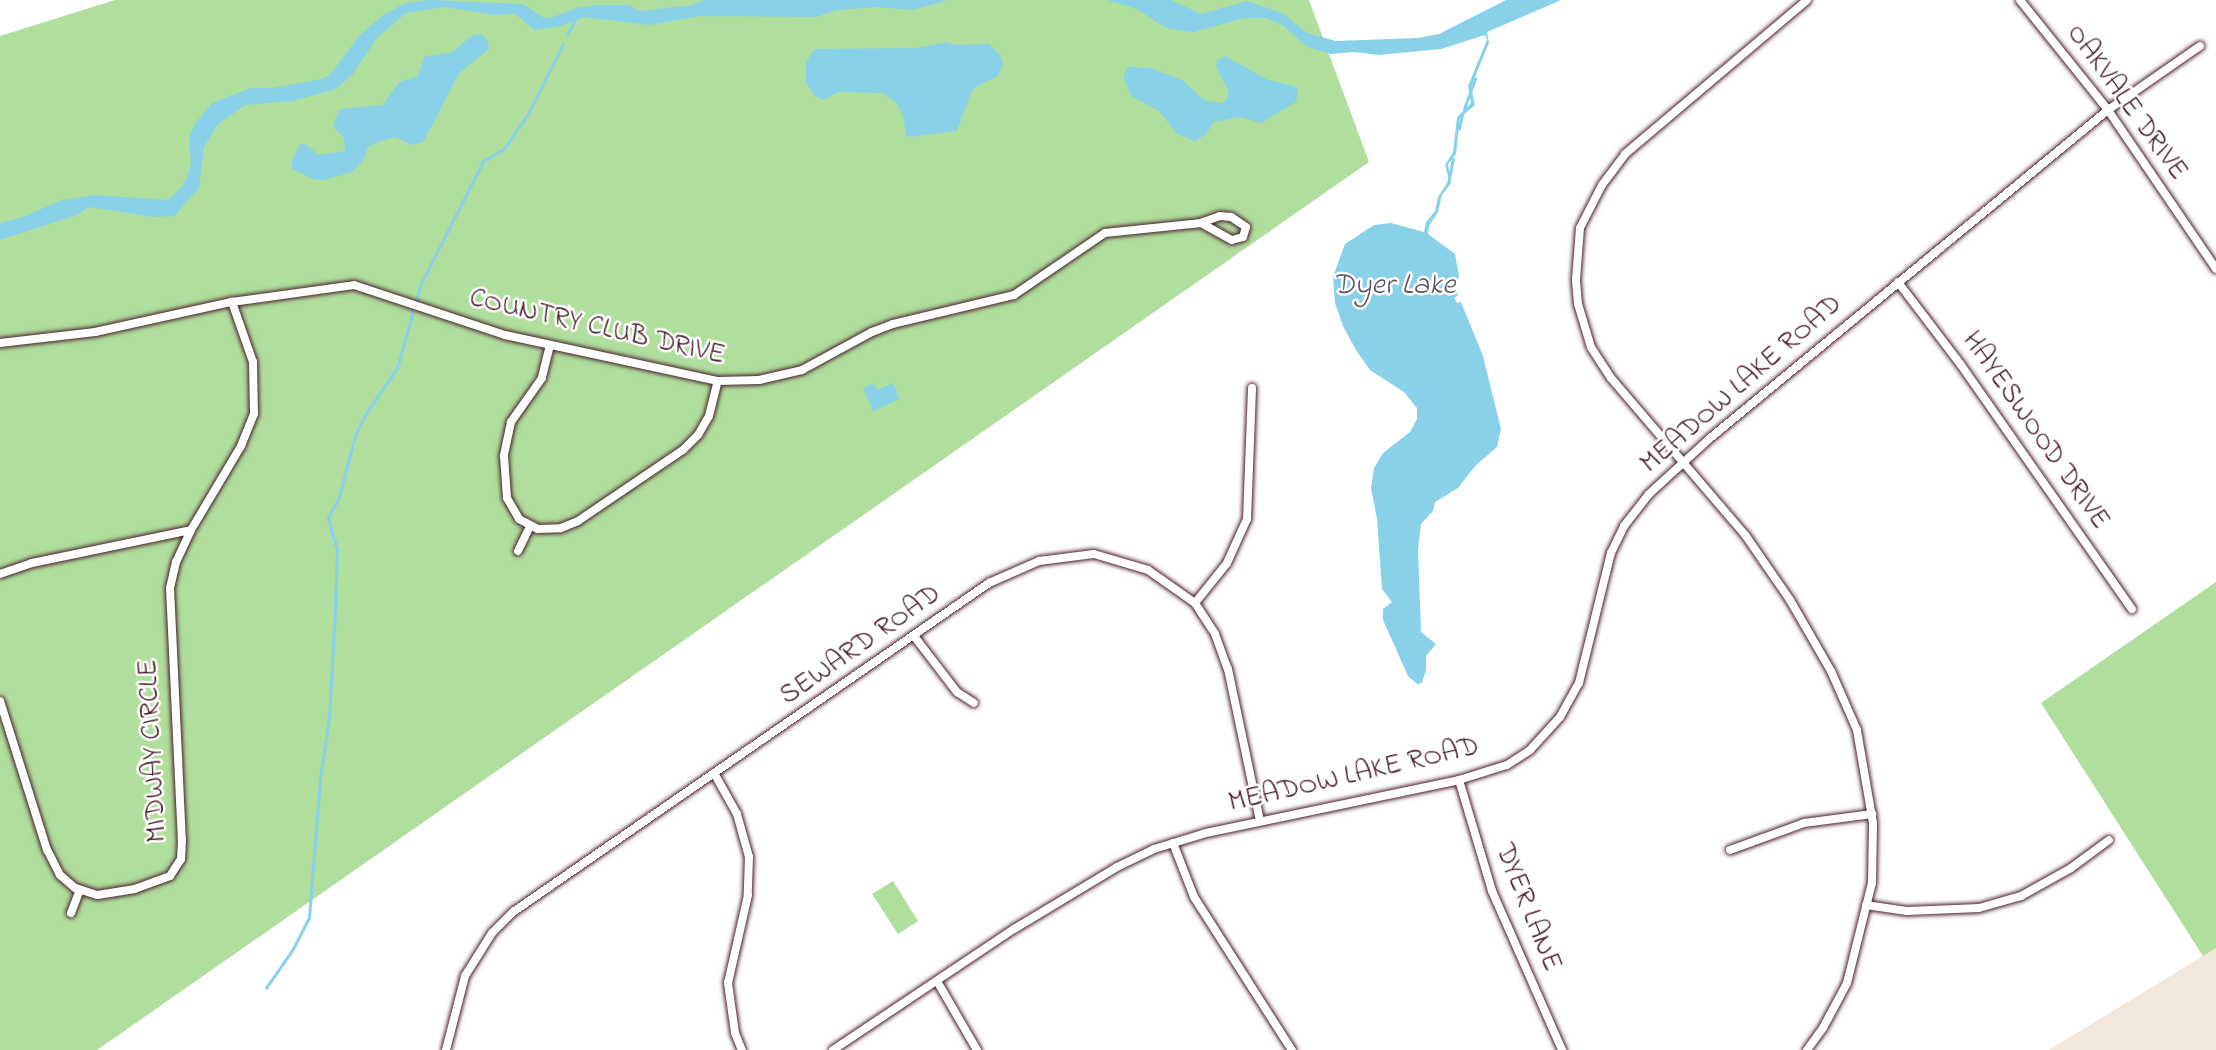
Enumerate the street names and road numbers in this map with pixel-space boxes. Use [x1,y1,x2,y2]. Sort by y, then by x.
street label: OAKVALE DRIVE [2058,18,2194,188]
street label: COUNTRY CLUB DRIVE [466,282,728,374]
street label: MEADOW LAKE ROAD [1634,288,1850,482]
street label: HAYESWOOD DRIVE [1954,325,2116,537]
street label: SEWARD ROAD [774,578,948,714]
street label: MIDWAY CIRCLE [132,659,176,843]
street label: MEADOW LAKE ROAD [1226,731,1482,821]
street label: DYER LANE [1486,839,1568,977]

